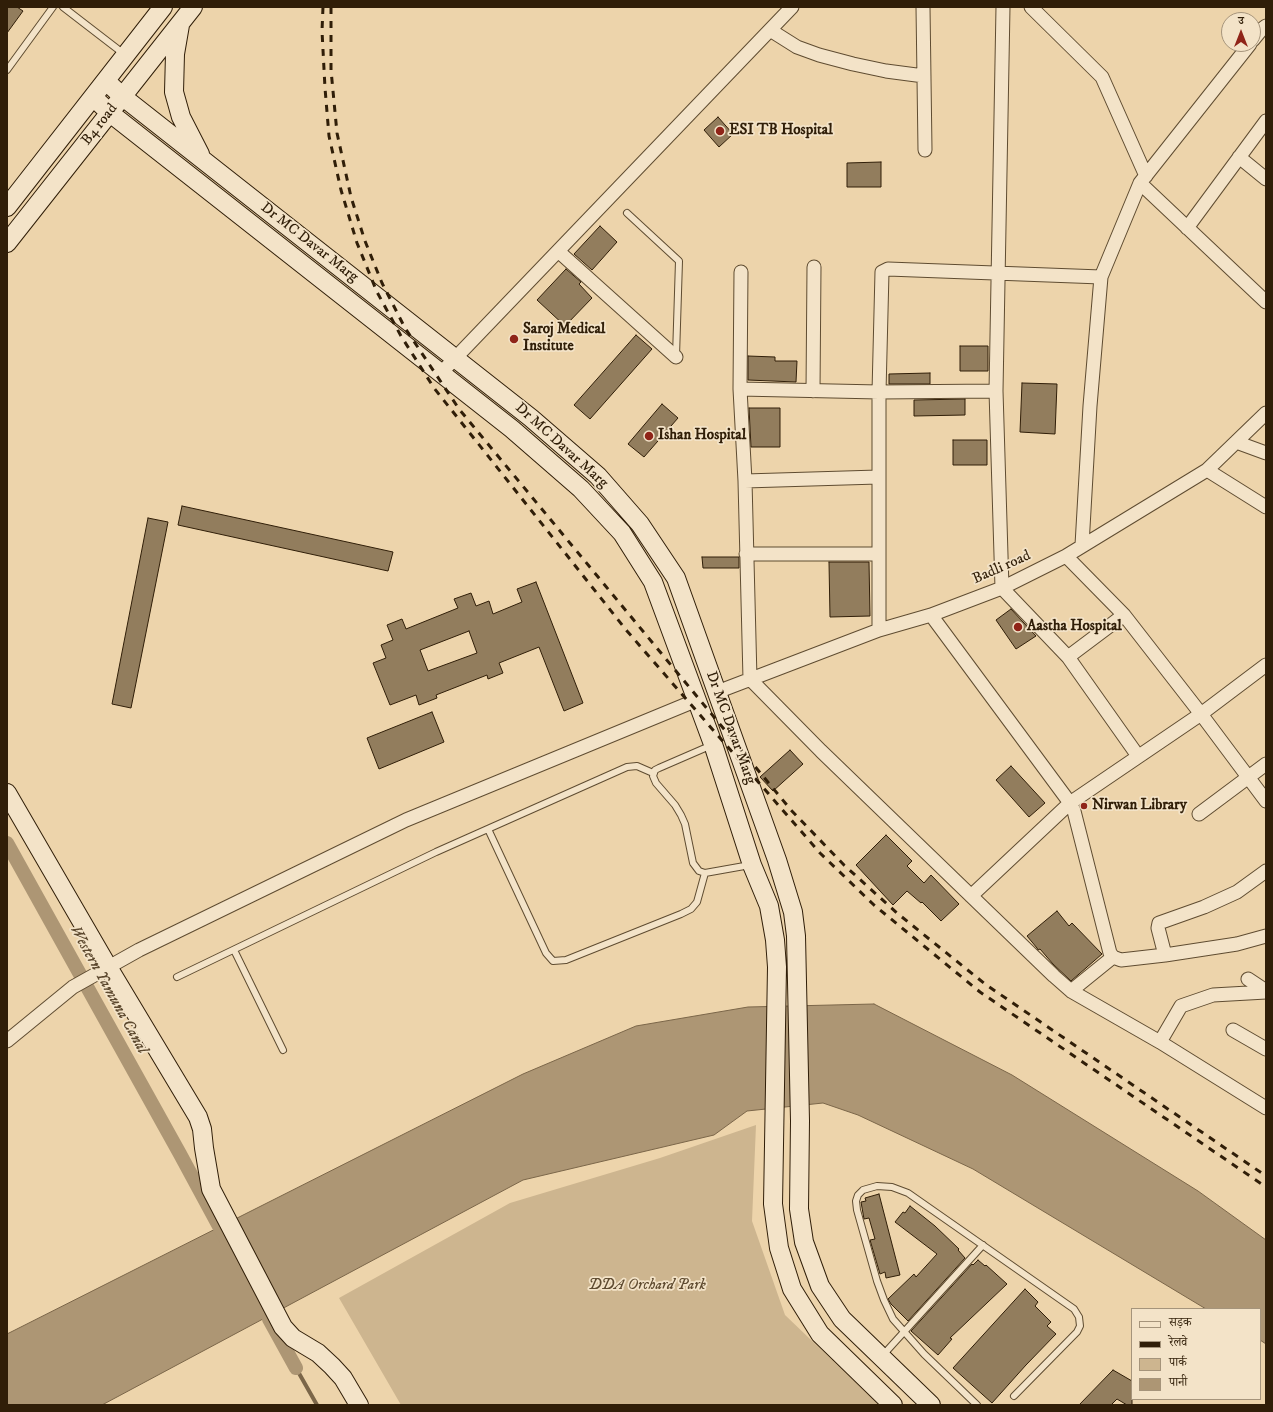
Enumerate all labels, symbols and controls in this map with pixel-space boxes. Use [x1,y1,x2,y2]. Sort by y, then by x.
north arrow [1221,12,1261,52]
text: उ [1238,14,1244,28]
street label: B4 road [78,101,122,149]
place label: ESI TB Hospital [729,122,833,140]
marker: ESI TB Hospital [714,125,726,137]
street label: Dr MC Davar Marg [257,199,361,287]
place label: Saroj Medical Institute [523,321,605,356]
marker: Saroj Medical Institute [508,333,520,345]
street label: Dr MC Davar Marg [511,400,611,492]
place label: Ishan Hospital [658,427,746,445]
marker: Ishan Hospital [643,430,655,442]
street label: Badli road [970,547,1034,589]
place label: Aastha Hospital [1027,618,1122,636]
marker: Aastha Hospital [1012,621,1024,633]
street label: Dr MC Davar Marg [701,669,759,787]
place label: Nirwan Library [1092,797,1187,815]
marker: Nirwan Library [1079,801,1089,811]
water label: Western Yamuna Canal [65,923,151,1057]
park label: DDA Orchard Park [588,1277,706,1295]
legend [1131,1308,1261,1400]
text: सड़क [1169,1315,1192,1330]
text: रेलवे [1169,1335,1187,1350]
text: पार्क [1169,1355,1187,1370]
text: पानी [1169,1375,1187,1390]

